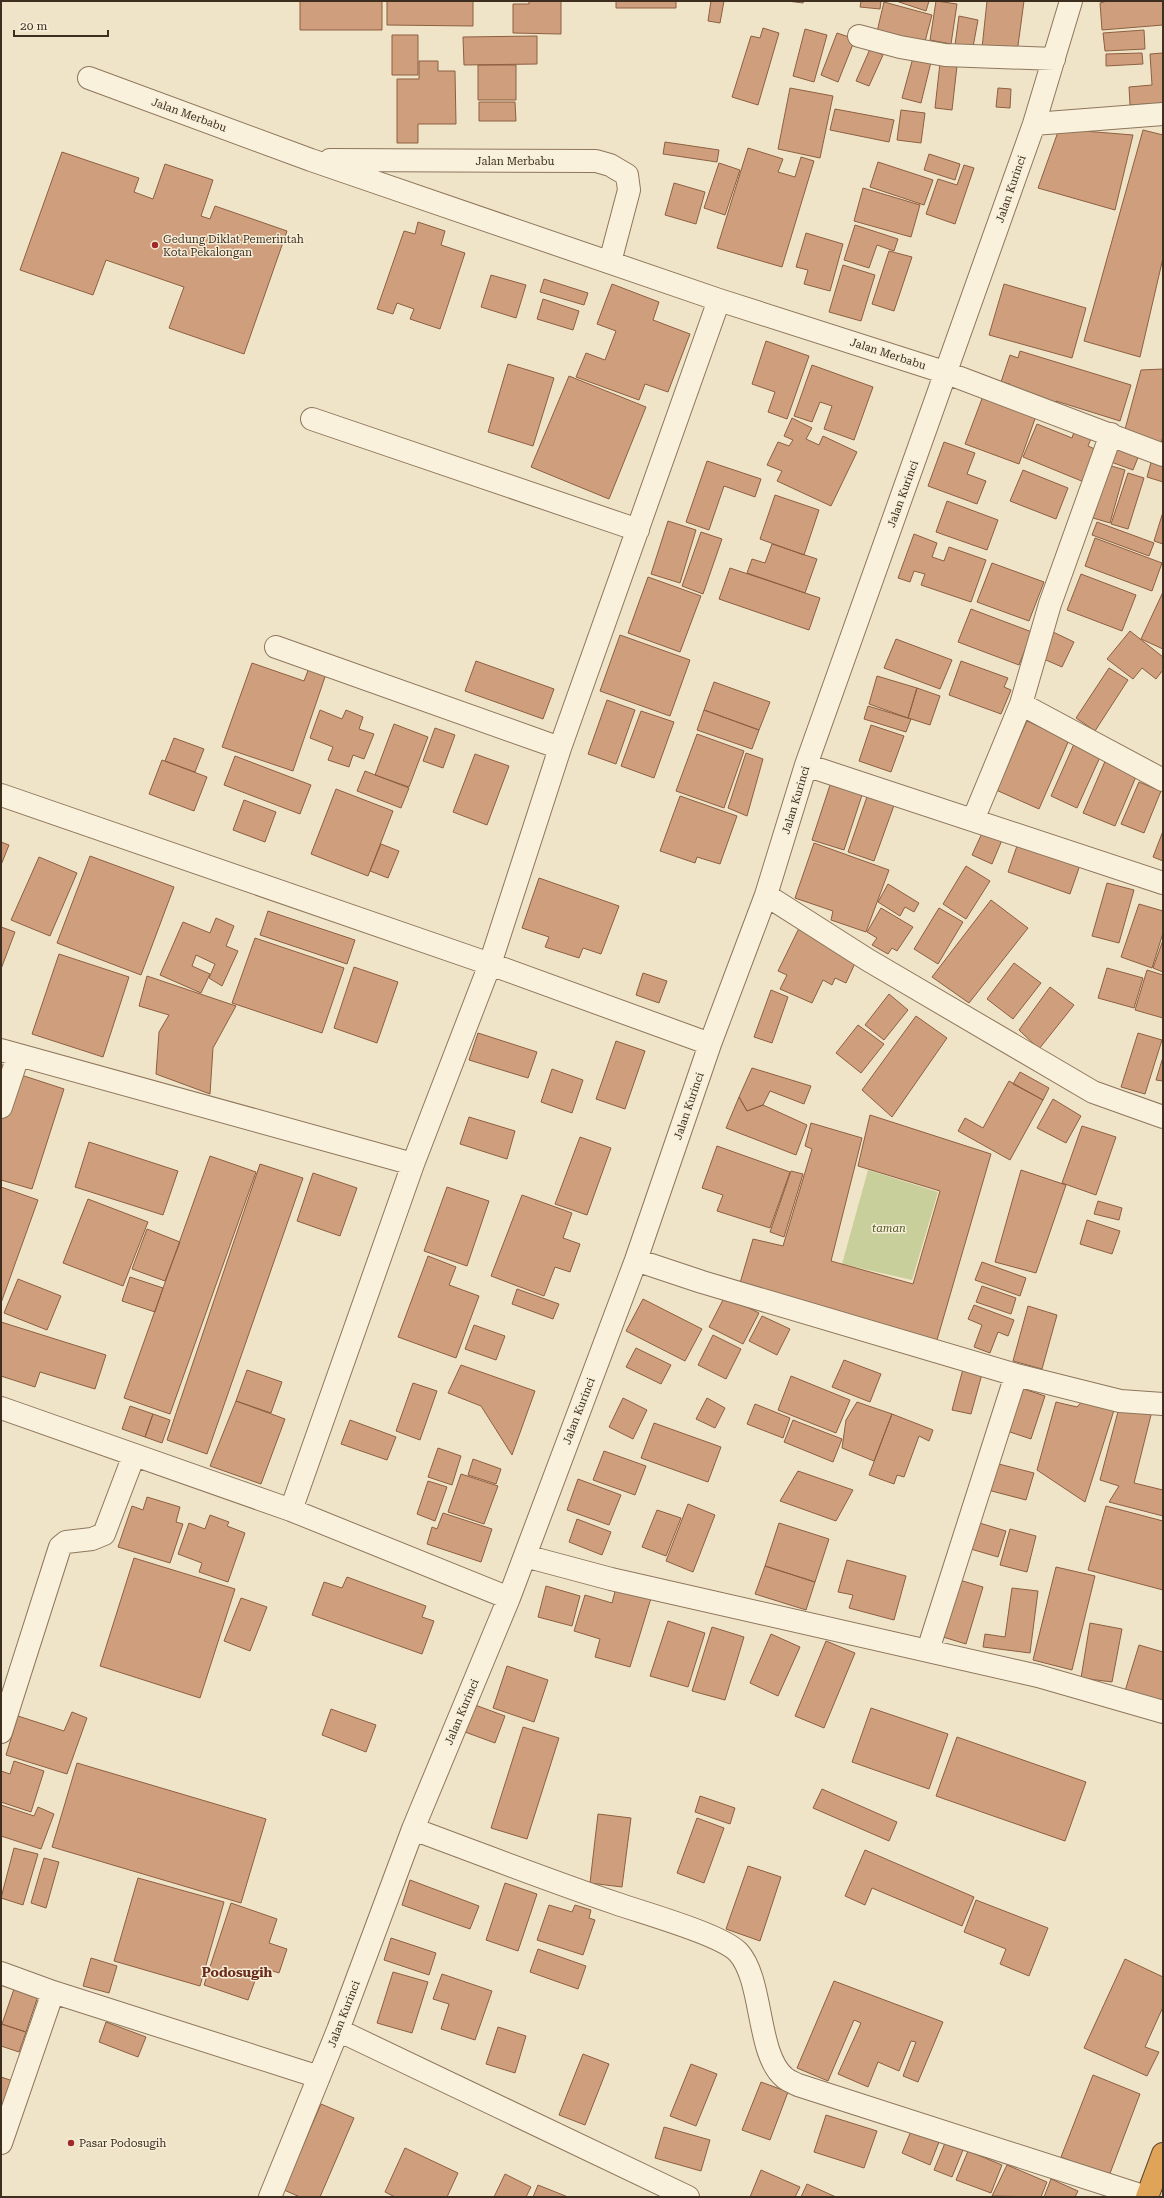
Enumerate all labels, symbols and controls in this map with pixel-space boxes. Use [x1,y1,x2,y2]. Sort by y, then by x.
scale bar [14,12,108,38]
text: 20 m [20,19,47,33]
street label: Jalan Merbabu [150,95,228,135]
street label: Jalan Kurinci [993,153,1029,224]
street label: Jalan Merbabu [476,155,555,168]
place label: Gedung Diklat Pemerintah Kota Pekalongan [163,233,304,259]
marker: Gedung Diklat Pemerintah Kota Pekalongan [150,240,160,250]
street label: Jalan Merbabu [848,336,928,372]
street label: Jalan Kurinci [885,458,921,529]
street label: Jalan Kurinci [779,764,813,836]
street label: Jalan Kurinci [671,1070,707,1141]
park label: taman [872,1222,906,1235]
street label: Jalan Kurinci [560,1375,598,1446]
street label: Jalan Kurinci [442,1677,482,1747]
district label: Podosugih [202,1965,272,1980]
street label: Jalan Kurinci [325,1978,363,2049]
place label: Pasar Podosugih [79,2137,166,2150]
marker: Pasar Podosugih [66,2138,76,2148]

